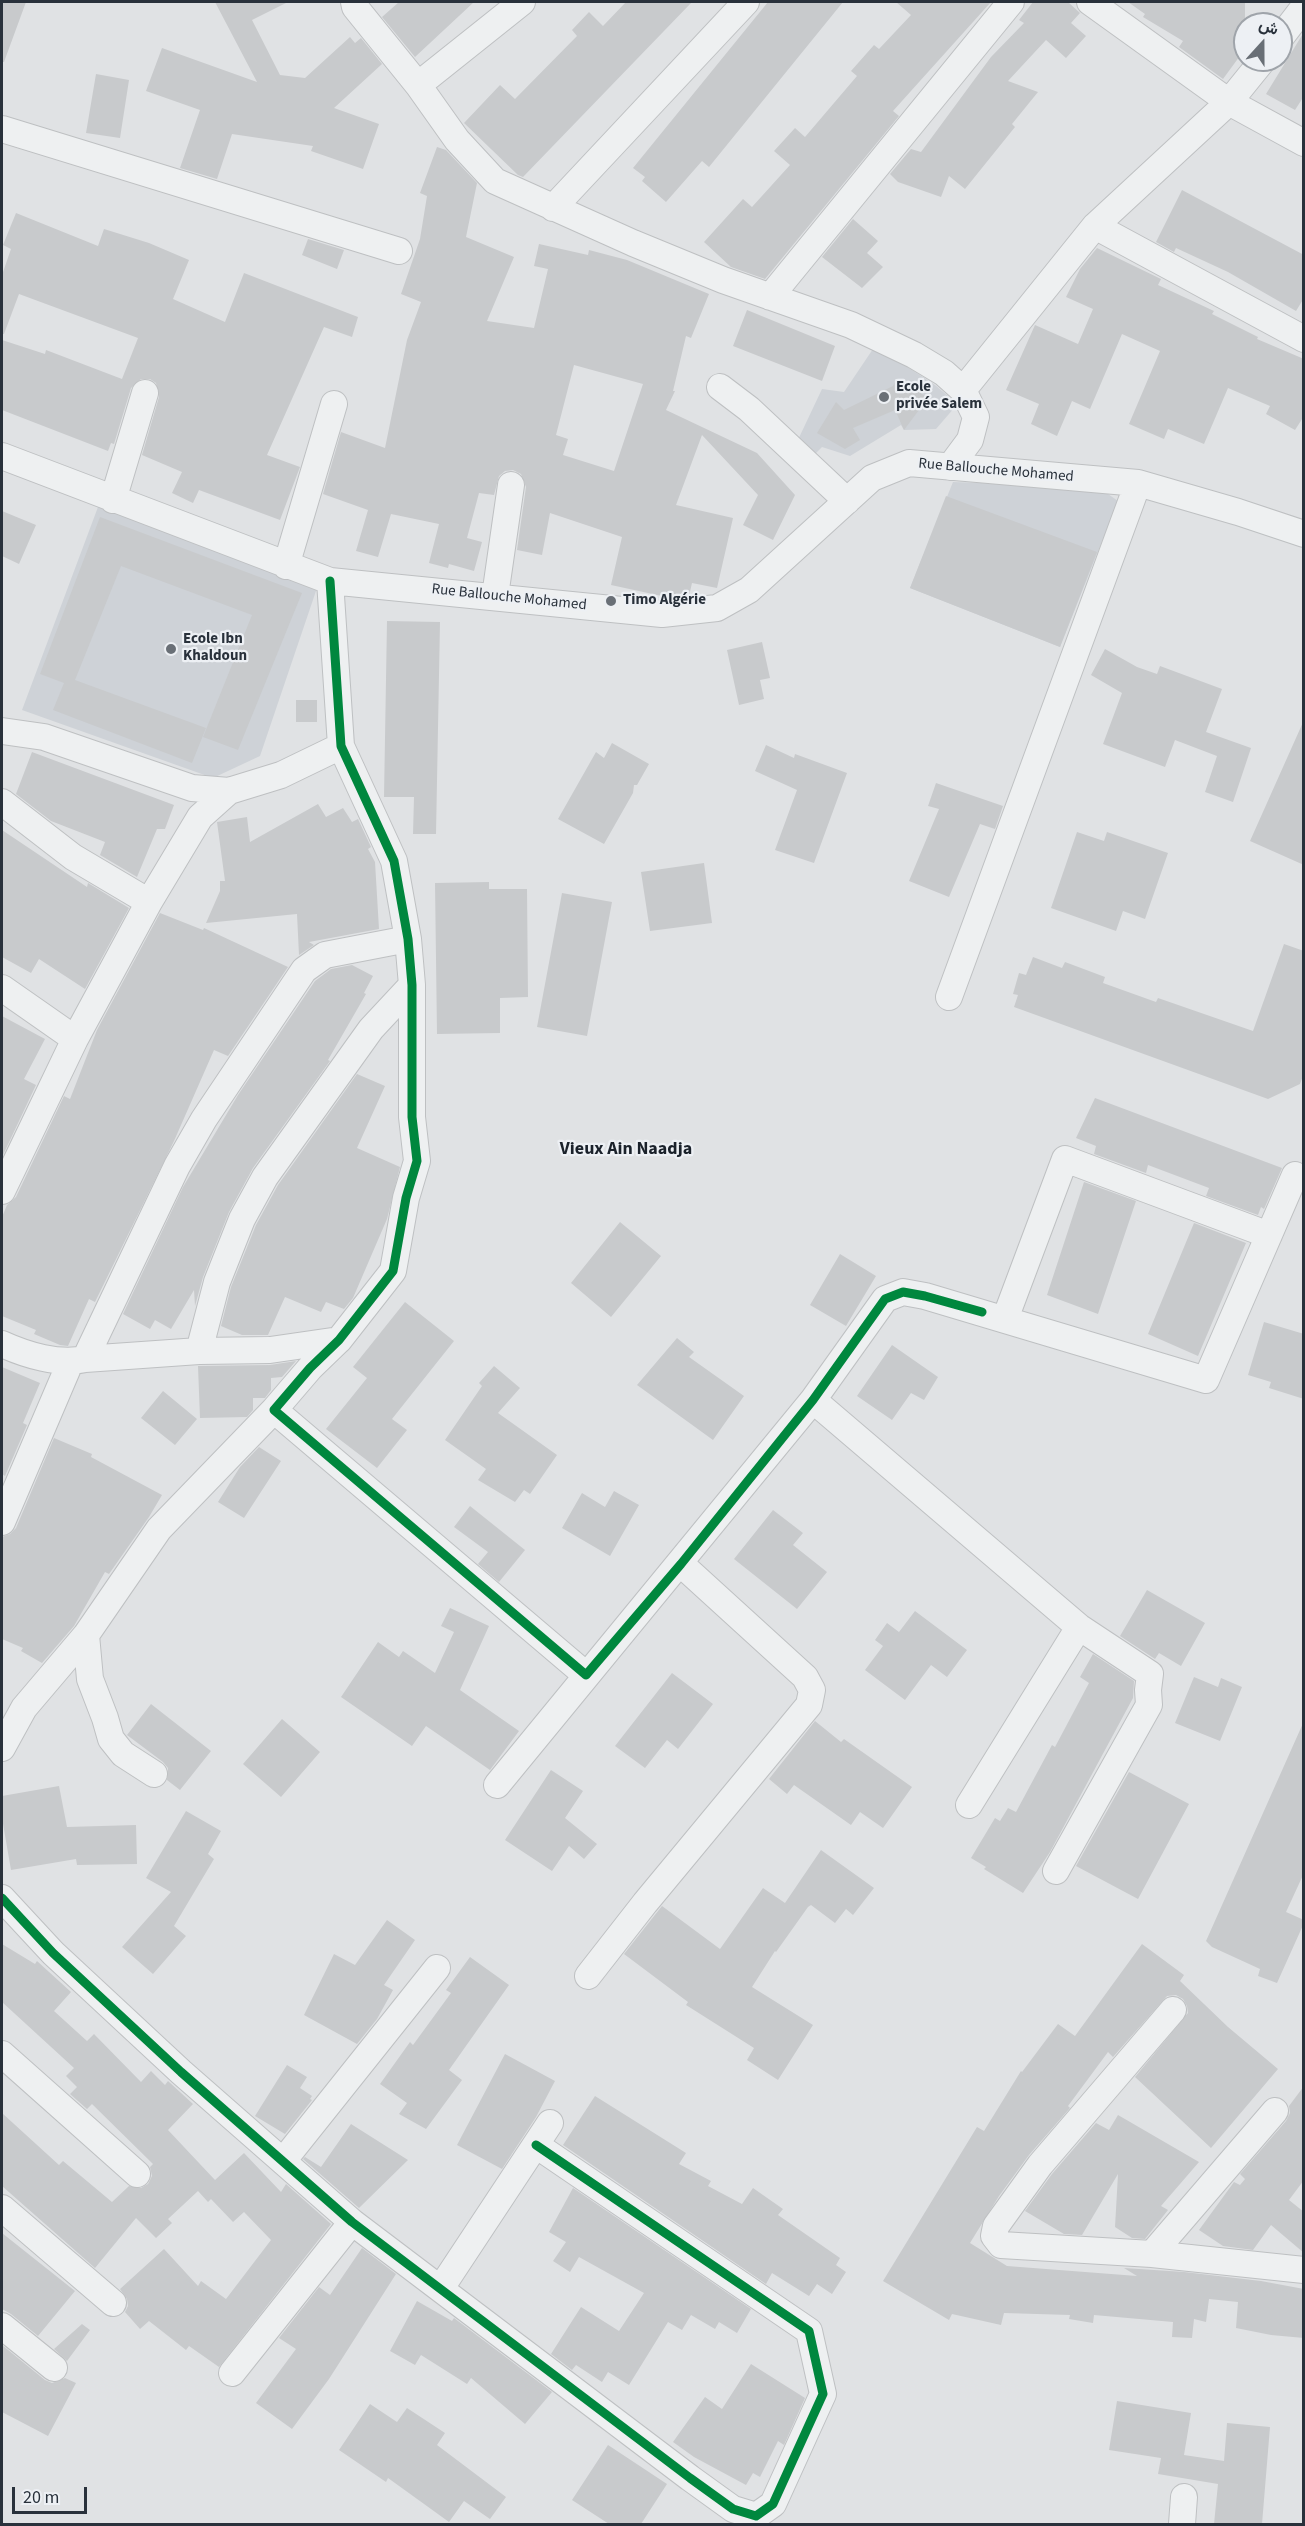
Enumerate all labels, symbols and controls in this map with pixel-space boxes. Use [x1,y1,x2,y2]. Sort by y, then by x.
north arrow [1233,12,1293,72]
text: ش [1256,13,1282,41]
place label: Ecole privée Salem [896,379,982,414]
marker: Ecole privée Salem [877,390,891,404]
street label: Rue Ballouche Mohamed [918,455,1074,487]
street label: Rue Ballouche Mohamed [431,581,587,615]
place label: Timo Algérie [623,592,706,610]
marker: Timo Algérie [604,594,618,608]
place label: Ecole Ibn Khaldoun [183,631,247,666]
marker: Ecole Ibn Khaldoun [164,642,178,656]
district label: Vieux Ain Naadja [560,1139,692,1161]
scale bar [15,2475,90,2513]
text: 20 m [23,2485,59,2510]

